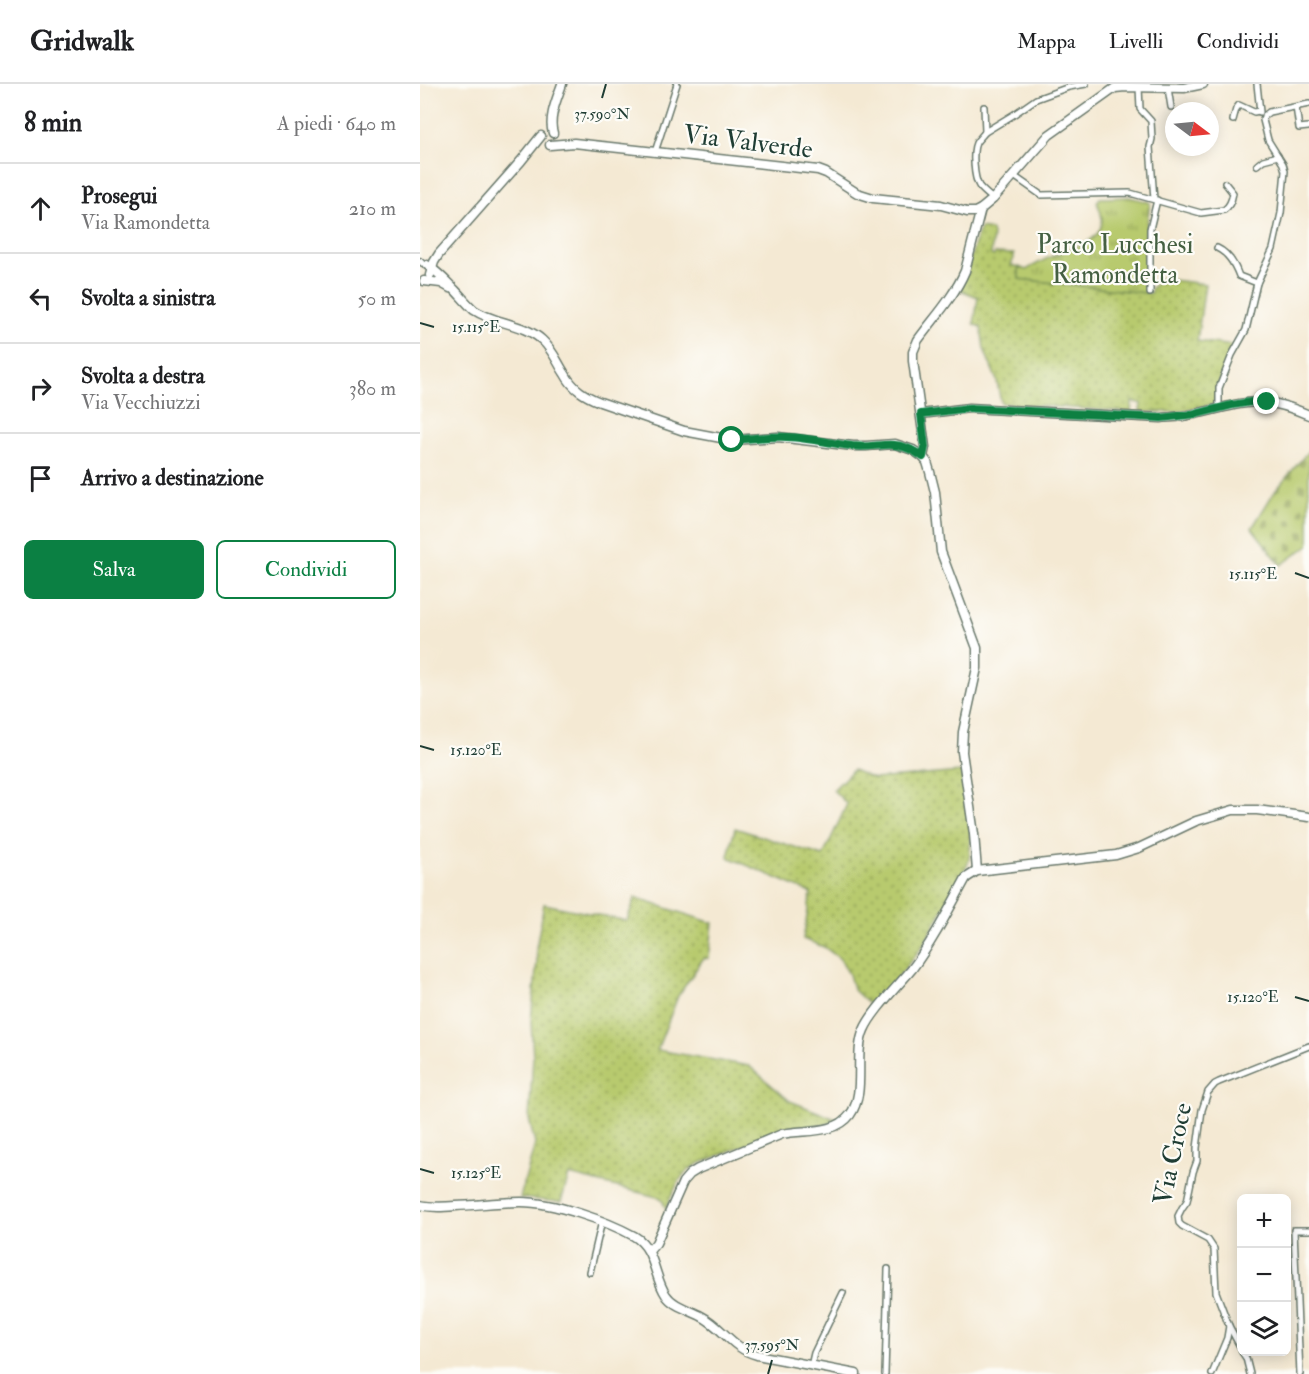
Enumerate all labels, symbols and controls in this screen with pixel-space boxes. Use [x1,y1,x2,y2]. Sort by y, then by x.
text: Gridwalk [30,24,134,59]
text: Mappa [1017,28,1076,55]
text: Livelli [1109,28,1163,55]
text: Condividi [1196,28,1279,55]
north arrow [1165,102,1219,156]
text: 37.590°N [574,105,630,124]
text: 8 min [24,107,82,139]
text: A piedi · 640 m [277,111,396,136]
street label: Via Valverde [682,118,815,166]
text: Prosegui [81,182,157,210]
icon: ahead [24,192,57,225]
text: 210 m [349,196,396,221]
text: Via Ramondetta [81,210,210,235]
park label: Parco Lucchesi Ramondetta [1037,229,1193,291]
icon: left [24,282,57,315]
text: Svolta a sinistra [81,284,215,312]
text: 50 m [357,286,396,311]
text: 15.115°E [452,318,500,337]
text: Svolta a destra [81,362,205,390]
icon: right [24,372,57,405]
text: 380 m [349,376,396,401]
route end [1253,388,1279,414]
text: Via Vecchiuzzi [81,390,201,415]
route start [718,426,744,452]
icon: arrive [24,462,57,495]
text: Arrivo a destinazione [81,464,264,492]
button: Salva [24,540,204,599]
button: Condividi [216,540,396,599]
text: 15.115°E [1229,565,1277,584]
text: 15.120°E [450,741,502,760]
text: 15.120°E [1227,988,1279,1007]
street label: Via Croce [1147,1100,1199,1208]
text: 15.125°E [451,1164,501,1183]
map controls [1237,1194,1291,1356]
button: + [1237,1194,1291,1248]
button: − [1237,1248,1291,1302]
button: layers [1237,1302,1291,1356]
text: 37.595°N [745,1336,800,1355]

